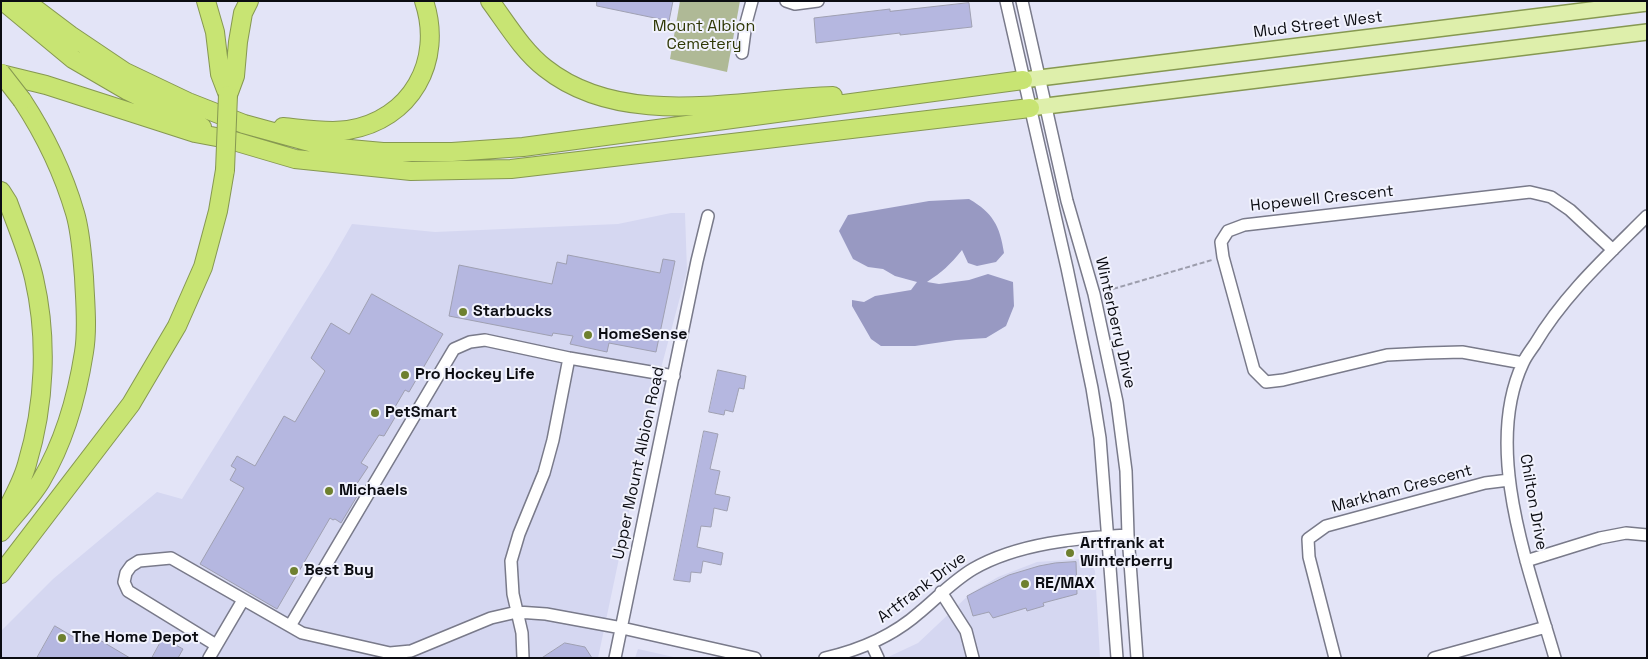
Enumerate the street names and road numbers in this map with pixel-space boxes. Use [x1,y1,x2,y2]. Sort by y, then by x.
street label: Mud Street West [1252,8,1384,42]
street label: Hopewell Crescent [1249,182,1395,216]
street label: Winterberry Drive [1091,255,1139,391]
street label: Upper Mount Albion Road [609,365,669,561]
street label: Chilton Drive [1515,453,1551,551]
street label: Markham Crescent [1330,461,1474,517]
street label: Artfrank Drive [874,548,970,628]

